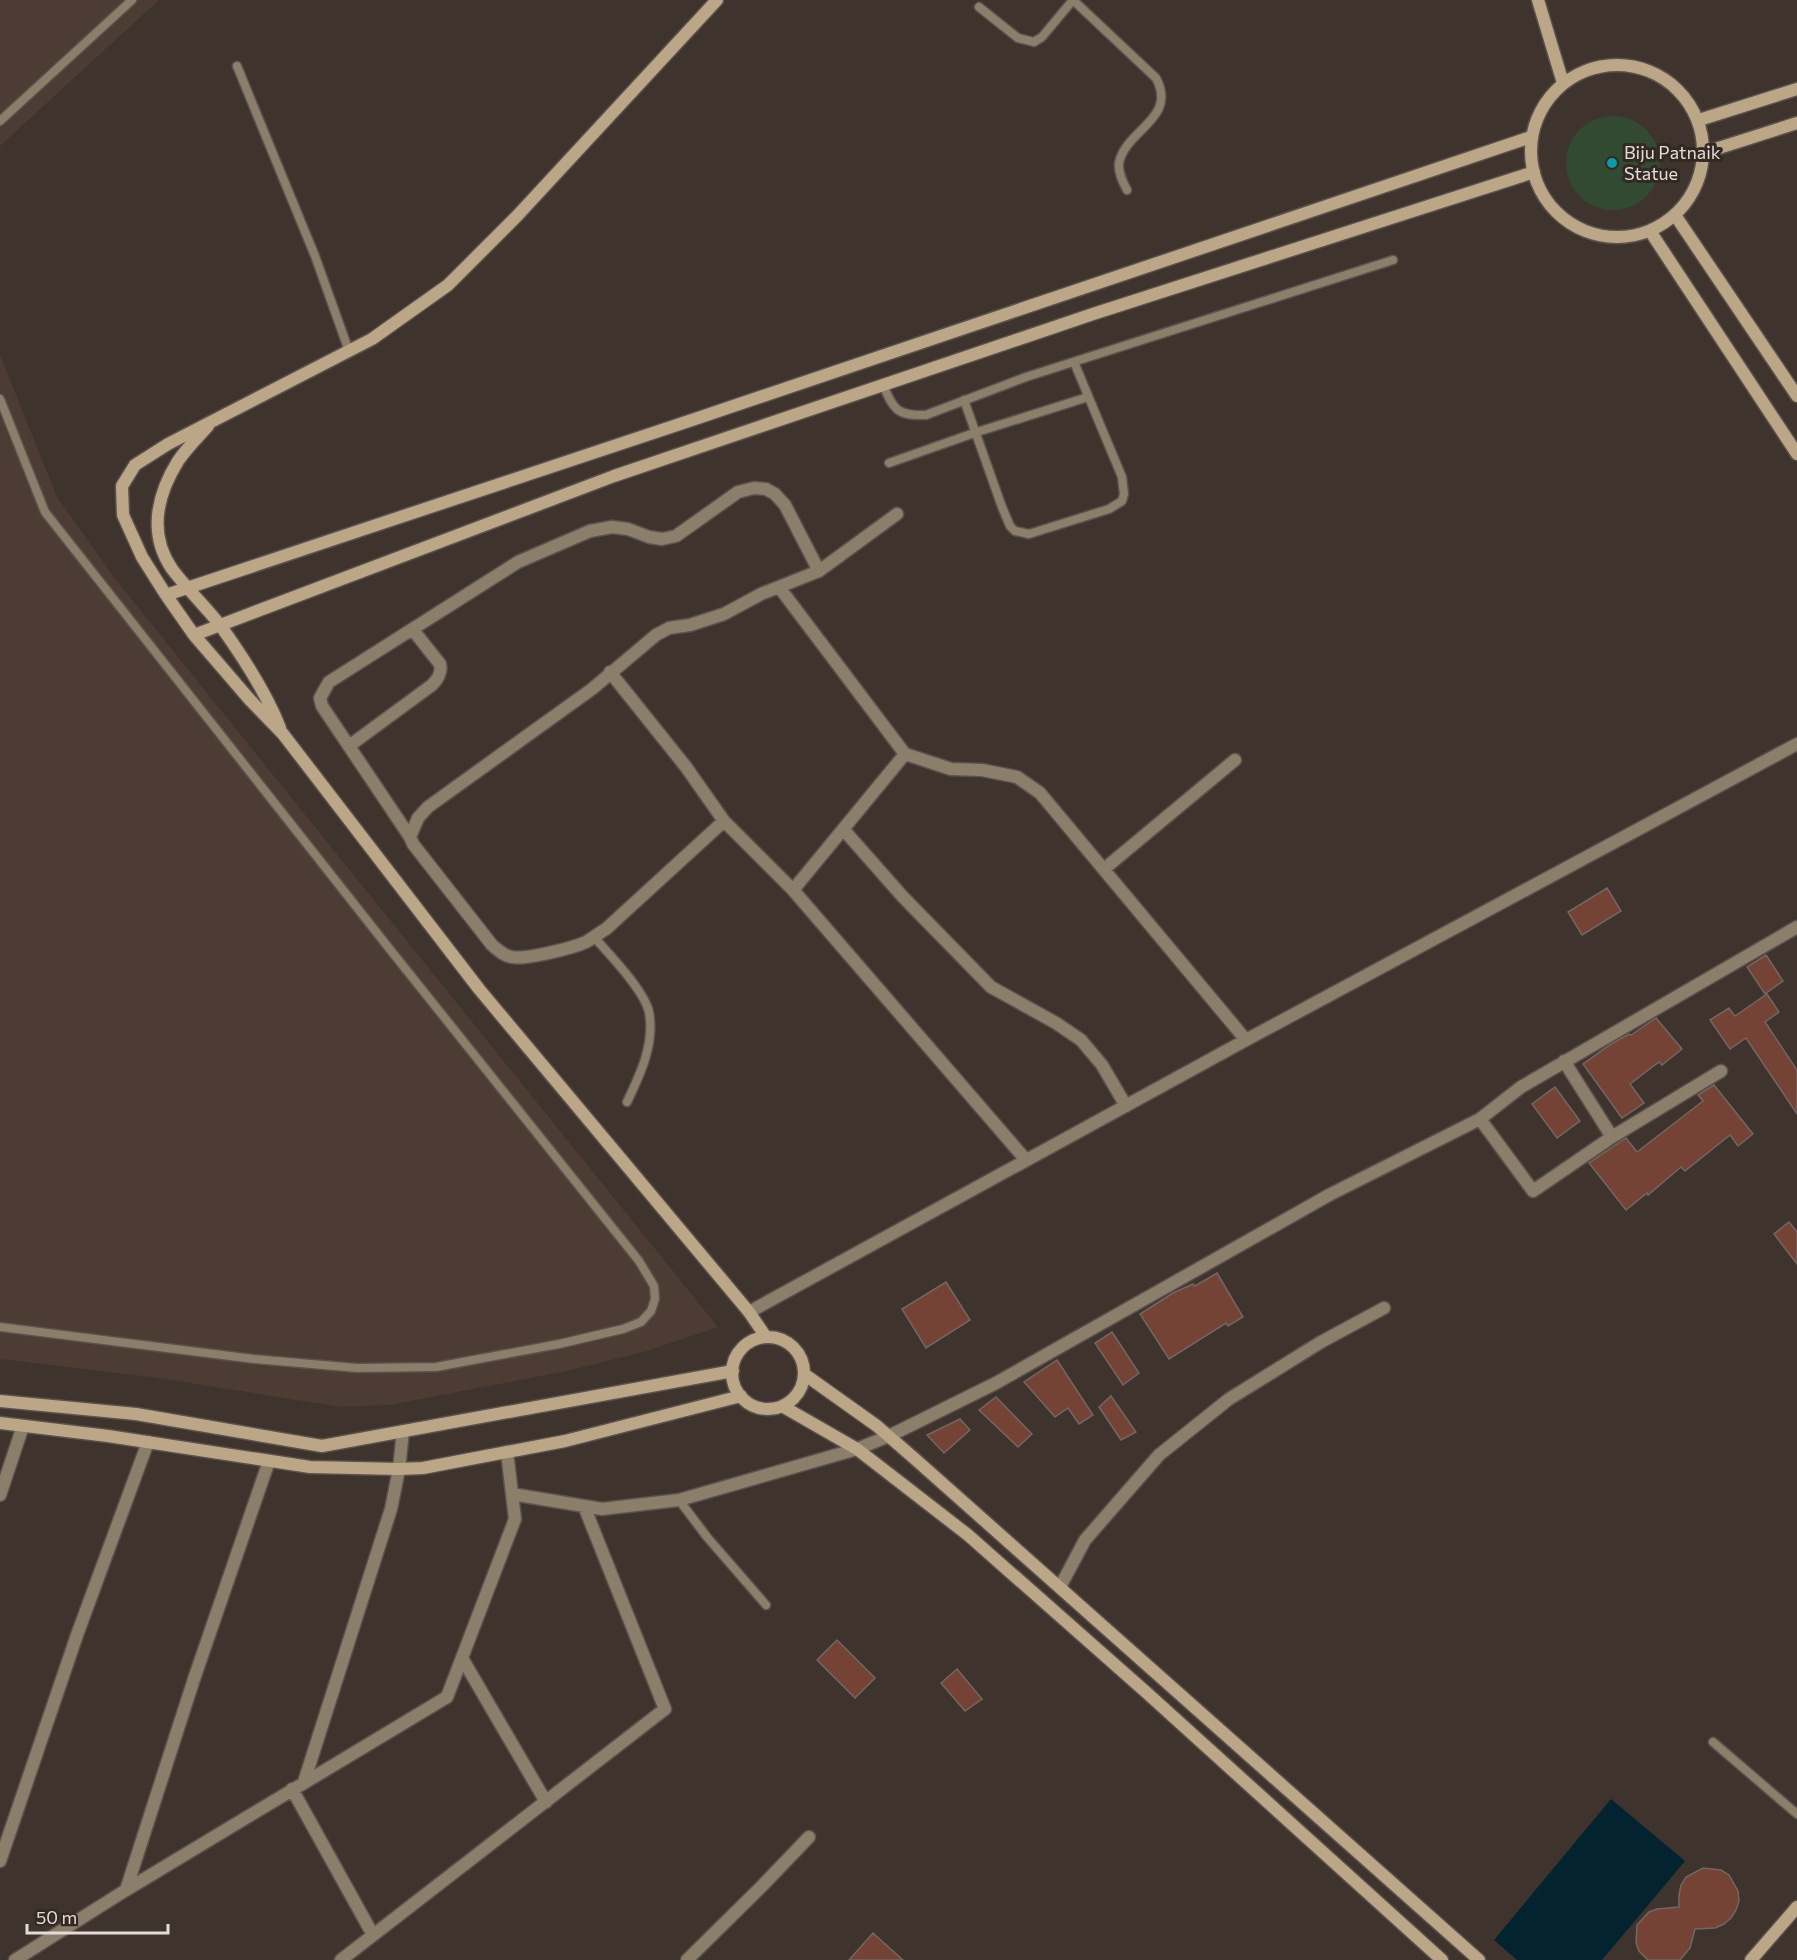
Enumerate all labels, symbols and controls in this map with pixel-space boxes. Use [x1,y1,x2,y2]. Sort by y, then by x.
place label: Biju Patnaik Statue [1624,141,1721,184]
marker: Biju Patnaik Statue [1605,156,1619,170]
scale bar [27,1897,168,1935]
text: 50 m [36,1906,77,1928]

